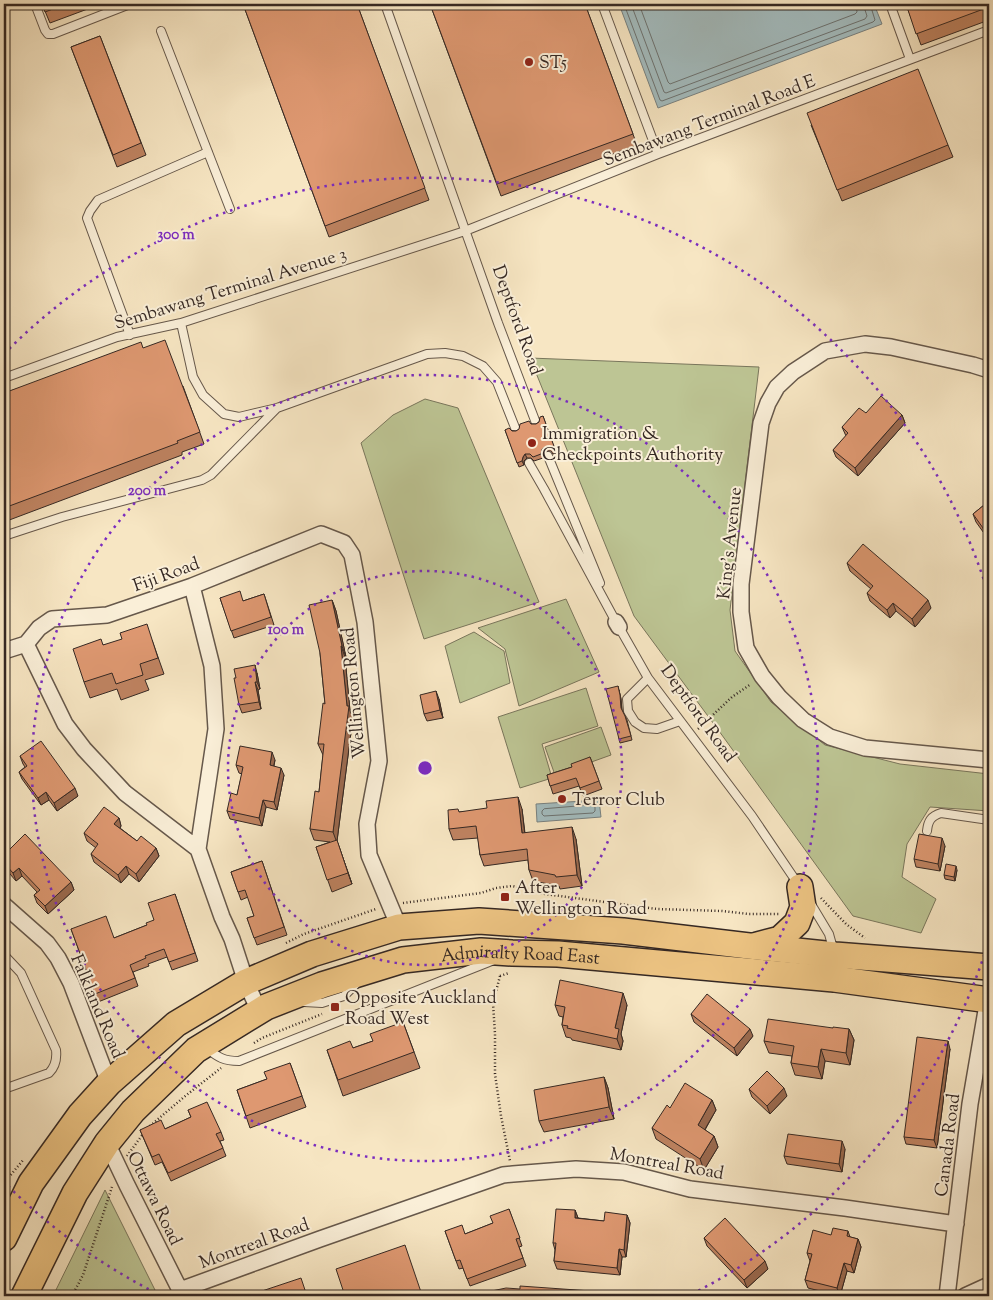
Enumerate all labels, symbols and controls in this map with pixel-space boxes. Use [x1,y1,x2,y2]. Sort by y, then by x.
place label: ST5 [539,51,567,77]
marker: ST5 [523,56,535,68]
street label: Sembawang Terminal Road E [600,69,820,174]
text: 300 m [157,225,195,246]
street label: Sembawang Terminal Avenue 3 [111,242,350,338]
street label: Deptford Road [484,262,548,379]
place label: Immigration & Checkpoints Authority [542,422,723,469]
marker: Immigration & Checkpoints Authority [526,437,538,449]
text: 200 m [128,481,167,502]
street label: King's Avenue [712,486,750,601]
street label: Fiji Road [130,552,204,600]
text: 100 m [268,620,305,641]
street label: Wellington Road [336,626,374,760]
street label: Deptford Road [653,660,742,769]
centre of rings [416,759,434,777]
place label: Terror Club [572,788,665,814]
marker: Terror Club [556,793,568,805]
place label: After Wellington Road [515,876,647,923]
marker: After Wellington Road [499,891,511,903]
street label: Admiralty Road East [439,940,601,973]
street label: Falkland Road [62,950,130,1063]
place label: Opposite Auckland Road West [345,986,497,1033]
marker: Opposite Auckland Road West [329,1001,341,1013]
street label: Canada Road [930,1092,968,1198]
street label: Montreal Road [608,1142,726,1188]
street label: Ottawa Road [119,1147,187,1250]
street label: Montreal Road [196,1213,313,1277]

